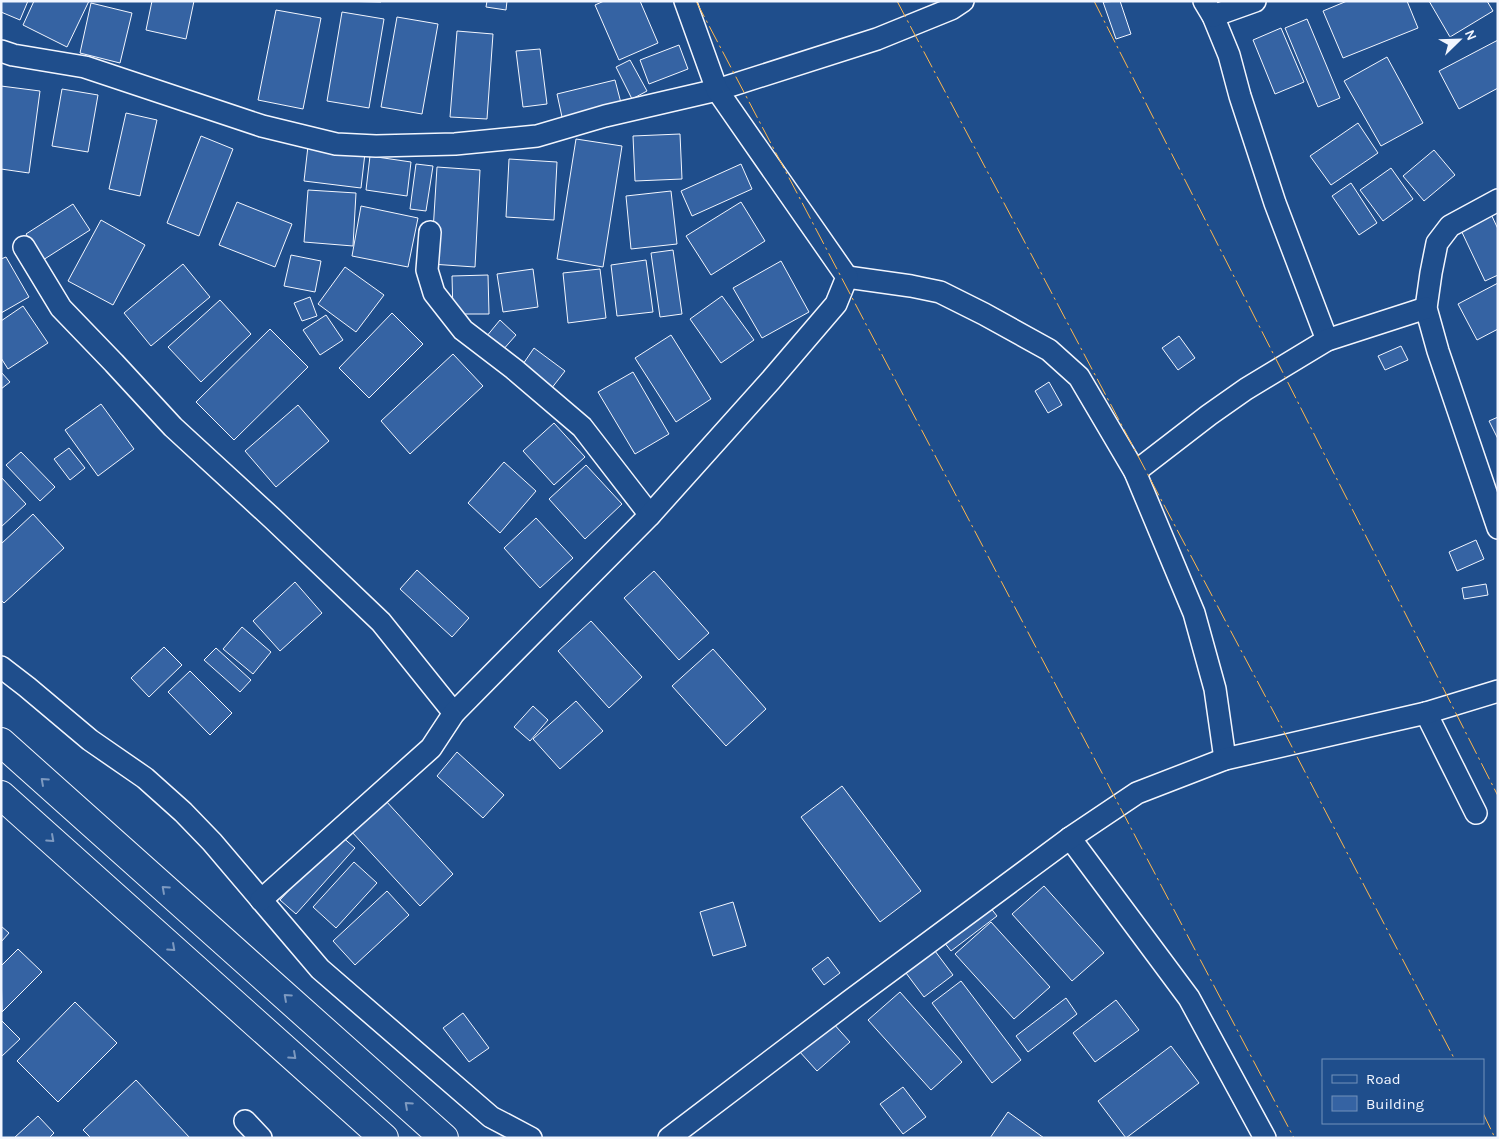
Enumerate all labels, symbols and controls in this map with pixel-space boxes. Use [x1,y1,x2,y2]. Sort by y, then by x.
north arrow [1434,15,1484,65]
text: N [1461,27,1480,43]
one-way arrow [41,777,50,786]
one-way arrow [45,834,54,843]
one-way arrow [162,886,171,895]
one-way arrow [166,942,175,951]
one-way arrow [283,994,292,1003]
one-way arrow [287,1050,296,1059]
legend [1322,1059,1484,1124]
text: Road [1366,1070,1401,1088]
text: Building [1366,1095,1424,1113]
one-way arrow [404,1102,413,1111]

